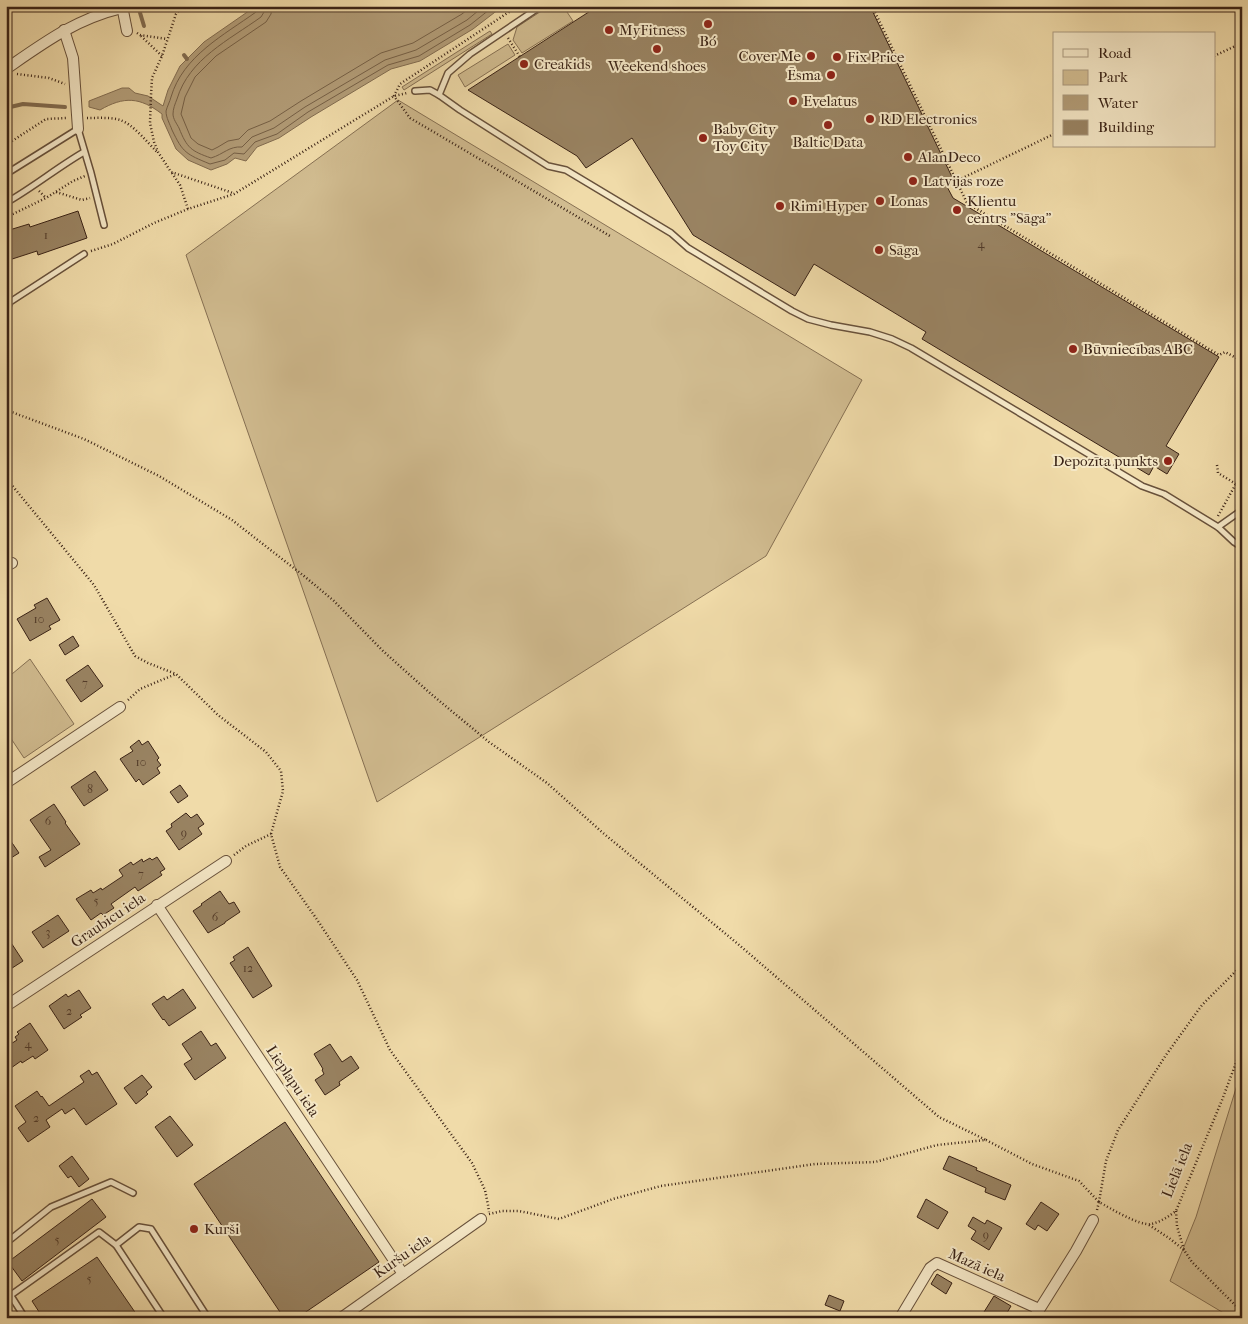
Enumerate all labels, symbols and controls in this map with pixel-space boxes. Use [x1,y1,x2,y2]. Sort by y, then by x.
marker: Bó [702,18,714,30]
place label: MyFitness [619,21,686,39]
marker: MyFitness [603,24,615,36]
place label: Bó [699,32,717,50]
legend [1053,32,1216,148]
marker: Weekend shoes [651,43,663,55]
text: Road [1098,44,1132,62]
place label: Cover Me [738,47,802,65]
place label: Fix Price [847,48,905,66]
marker: Cover Me [805,50,817,62]
marker: Fix Price [831,51,843,63]
place label: Creakids [534,55,591,73]
place label: Weekend shoes [607,57,706,75]
marker: Creakids [518,58,530,70]
place label: Ēsma [787,66,822,84]
text: Park [1098,68,1128,86]
marker: Ēsma [825,69,837,81]
place label: Evelatus [803,92,857,110]
text: Water [1097,94,1138,112]
marker: Evelatus [787,95,799,107]
place label: RD Electronics [880,110,978,128]
marker: RD Electronics [864,113,876,125]
text: Building [1098,118,1155,136]
marker: Baltic Data [822,119,834,131]
place label: Baby City Toy City [713,120,777,155]
marker: Baby City Toy City [697,132,709,144]
place label: Baltic Data [793,133,865,151]
place label: AlanDeco [917,148,981,166]
marker: AlanDeco [902,151,914,163]
place label: Latvijas roze [923,172,1004,190]
marker: Latvijas roze [907,175,919,187]
place label: Lonas [890,192,928,210]
place label: Klientu centrs "Sāga" [967,192,1051,227]
marker: Lonas [874,195,886,207]
place label: Rimi Hyper [790,197,868,215]
marker: Rimi Hyper [774,200,786,212]
marker: Klientu centrs "Sāga" [951,204,963,216]
house number: 1 [44,228,48,242]
house number: 4 [977,237,985,251]
place label: Sāga [889,241,920,259]
marker: Sāga [873,244,885,256]
place label: Būvniecības ABC [1083,340,1193,358]
marker: Būvniecības ABC [1067,343,1079,355]
place label: Depozīta punkts [1053,452,1158,470]
marker: Depozīta punkts [1162,455,1174,467]
house number: 10 [34,612,44,626]
house number: 7 [82,676,88,690]
house number: 10 [136,755,146,769]
house number: 8 [87,782,93,796]
house number: 6 [45,814,52,828]
house number: 9 [181,826,187,840]
house number: 7 [138,867,144,881]
street label: Graubicu iela [68,888,149,951]
house number: 5 [93,894,99,908]
house number: 6 [212,910,219,924]
house number: 3 [46,925,51,939]
house number: 12 [243,961,253,975]
house number: 2 [66,1004,72,1018]
house number: 4 [24,1037,32,1051]
street label: Lieplapu iela [263,1042,324,1121]
house number: 2 [33,1111,39,1125]
street label: Lielā iela [1158,1139,1197,1200]
place label: Kurši [204,1220,240,1238]
marker: Kurši [188,1223,200,1235]
house number: 9 [983,1228,989,1242]
street label: Kuršu iela [370,1229,435,1282]
house number: 5 [54,1233,60,1247]
street label: Mazā iela [946,1245,1009,1286]
house number: 5 [86,1272,92,1286]

